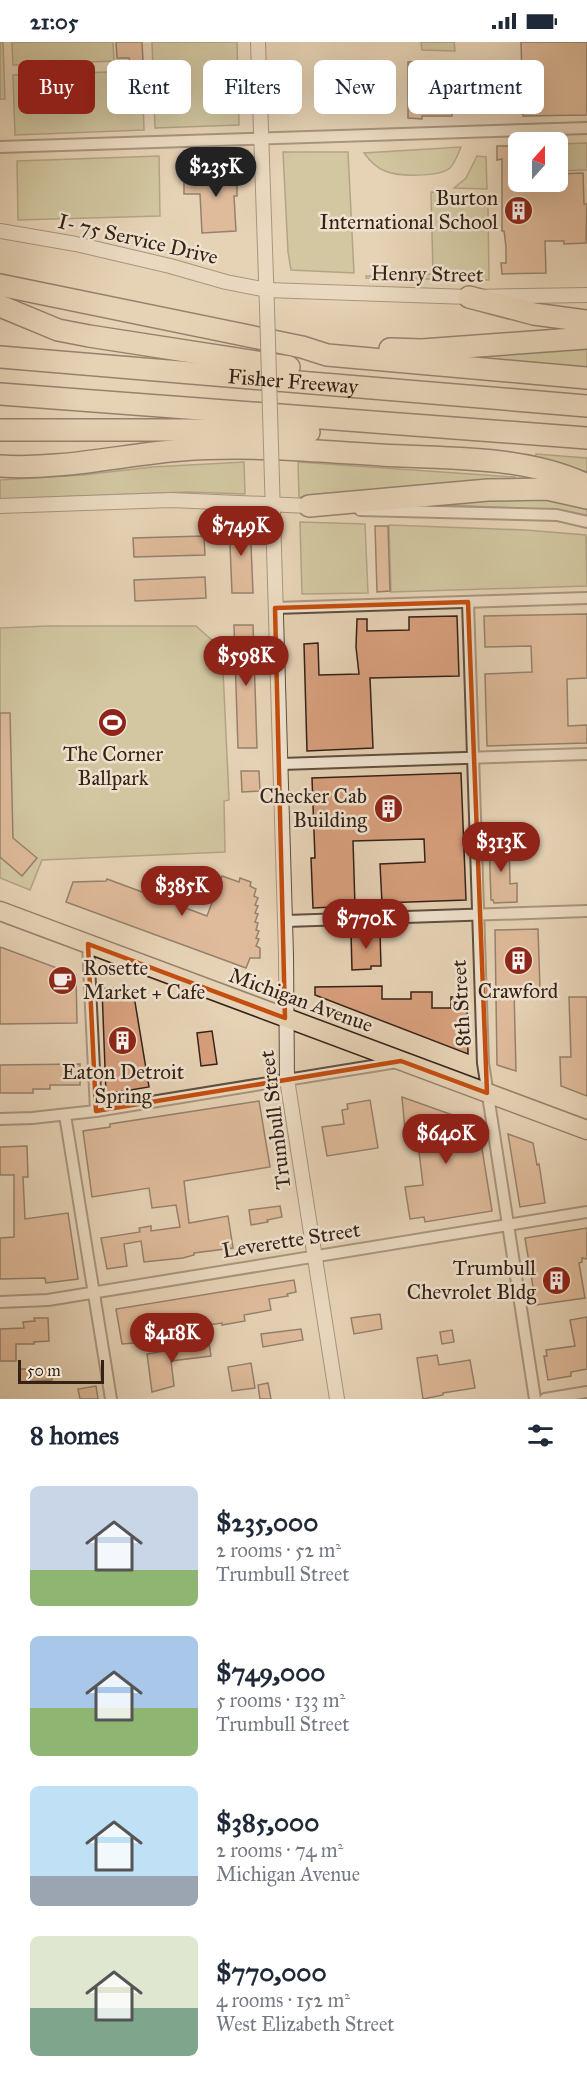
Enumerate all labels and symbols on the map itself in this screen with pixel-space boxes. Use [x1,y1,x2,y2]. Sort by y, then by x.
north arrow [508,132,568,192]
pin: $235K [174,147,258,198]
place label: Burton International School [320,185,498,235]
building icon: Burton International School [503,194,535,226]
street label: I- 75 Service Drive [56,208,221,270]
street label: Henry Street [371,260,484,288]
street label: Fisher Freeway [227,363,360,400]
pin: $749K [199,506,283,557]
pin: $598K [204,636,288,687]
sports icon: The Corner Ballpark [97,707,129,739]
place label: The Corner Ballpark [63,741,163,791]
place label: Checker Cab Building [259,783,367,833]
building icon: Checker Cab Building [372,792,404,824]
pin: $313K [459,822,543,873]
pin: $385K [140,866,224,917]
pin: $770K [324,899,408,950]
building icon: Crawford [502,944,534,976]
place label: Rosette Market + Cafe [83,955,206,1005]
street label: 8th Street [446,958,476,1047]
street label: Michigan Avenue [225,962,377,1038]
cafe icon: Rosette Market + Cafe [46,964,78,996]
place label: Crawford [478,978,559,1004]
building icon: Eaton Detroit Spring [107,1025,139,1057]
street label: Trumbull Street [253,1048,296,1191]
place label: Eaton Detroit Spring [62,1059,185,1109]
pin: $640K [404,1114,488,1165]
street label: Leverette Street [220,1216,362,1264]
place label: Trumbull Chevrolet Bldg [407,1255,536,1305]
building icon: Trumbull Chevrolet Bldg [541,1264,573,1296]
pin: $418K [130,1313,214,1364]
scale bar [18,1357,104,1384]

